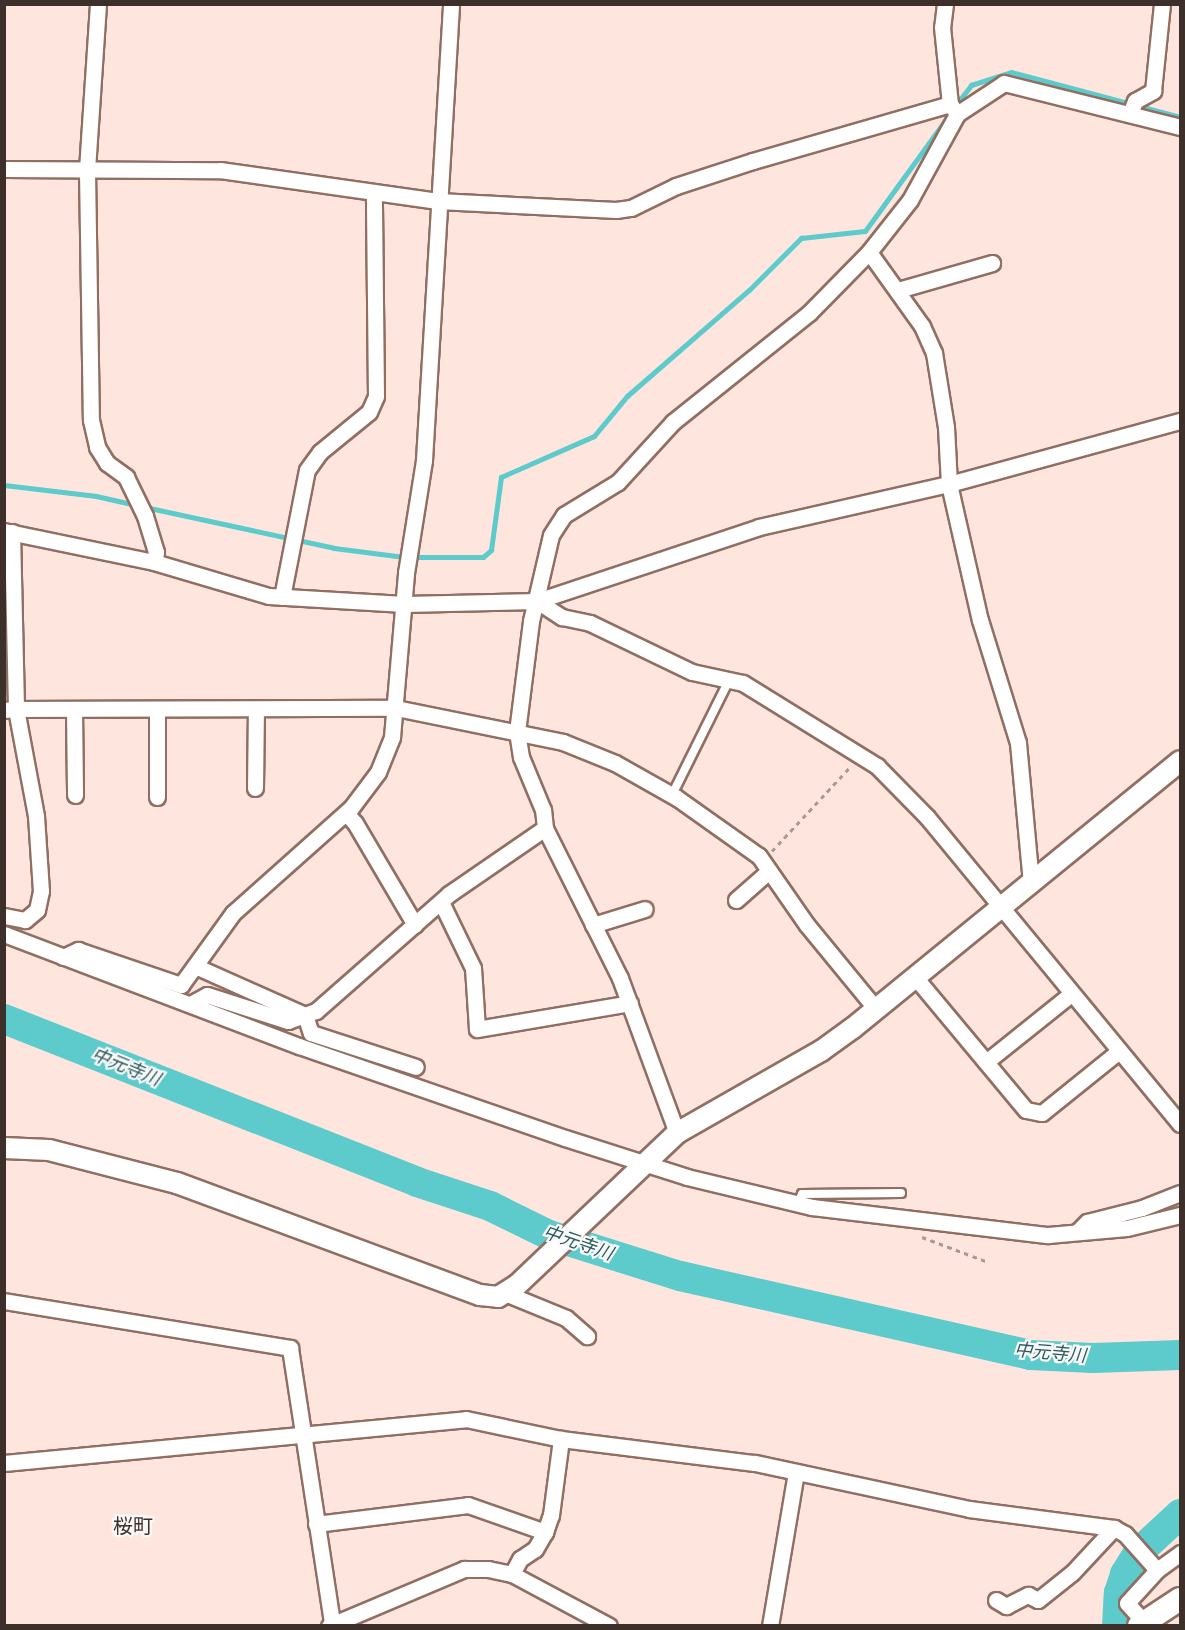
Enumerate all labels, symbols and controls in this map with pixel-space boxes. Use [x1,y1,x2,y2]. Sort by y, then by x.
water label: 中元寺川 [89,1044,163,1090]
water label: 中元寺川 [540,1221,616,1265]
water label: 中元寺川 [1013,1339,1087,1367]
district label: 桜町 [113,1514,153,1538]

